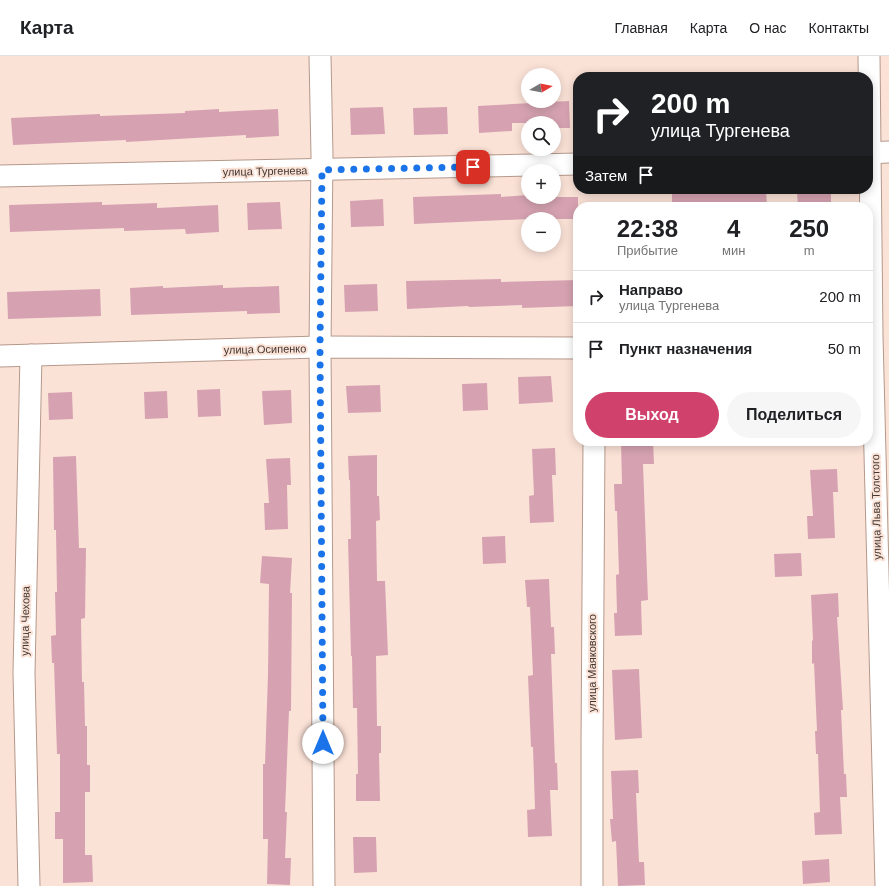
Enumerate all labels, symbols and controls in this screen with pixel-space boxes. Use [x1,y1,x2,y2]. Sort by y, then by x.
text: Карта [20,17,74,38]
text: Главная [614,20,668,36]
text: Карта [690,20,727,36]
text: О нас [749,20,787,36]
text: Контакты [809,20,869,36]
north arrow [521,68,561,108]
map controls [521,68,561,252]
icon: right [585,88,637,140]
text: 200 m [651,88,730,119]
button: search [521,116,561,156]
text: улица Тургенева [651,121,790,141]
pin [456,150,490,184]
icon: arrive [462,156,484,178]
street label: улица Тургенева [222,164,308,178]
button: + [521,164,561,204]
icon: arrive [635,164,657,186]
text: Затем [585,167,627,184]
button: − [521,212,561,252]
text: 22:38 [617,215,678,242]
text: 4 [727,215,740,242]
text: 250 [789,215,829,242]
text: Прибытие [617,243,678,258]
text: мин [722,243,745,258]
text: m [804,243,815,258]
text: Направо [619,281,683,298]
icon: right [585,286,607,308]
text: 200 m [819,288,861,305]
text: улица Тургенева [619,298,719,313]
icon: arrive [585,338,607,360]
text: Пункт назначения [619,340,752,357]
text: 50 m [828,340,861,357]
street label: улица Осипенко [224,342,306,356]
button: Выход [585,392,719,438]
button: Поделиться [727,392,861,438]
street label: улица Льва Толстого [869,454,883,560]
street label: улица Чехова [18,585,32,656]
street label: улица Маяковского [586,614,598,712]
position arrow [302,722,344,764]

